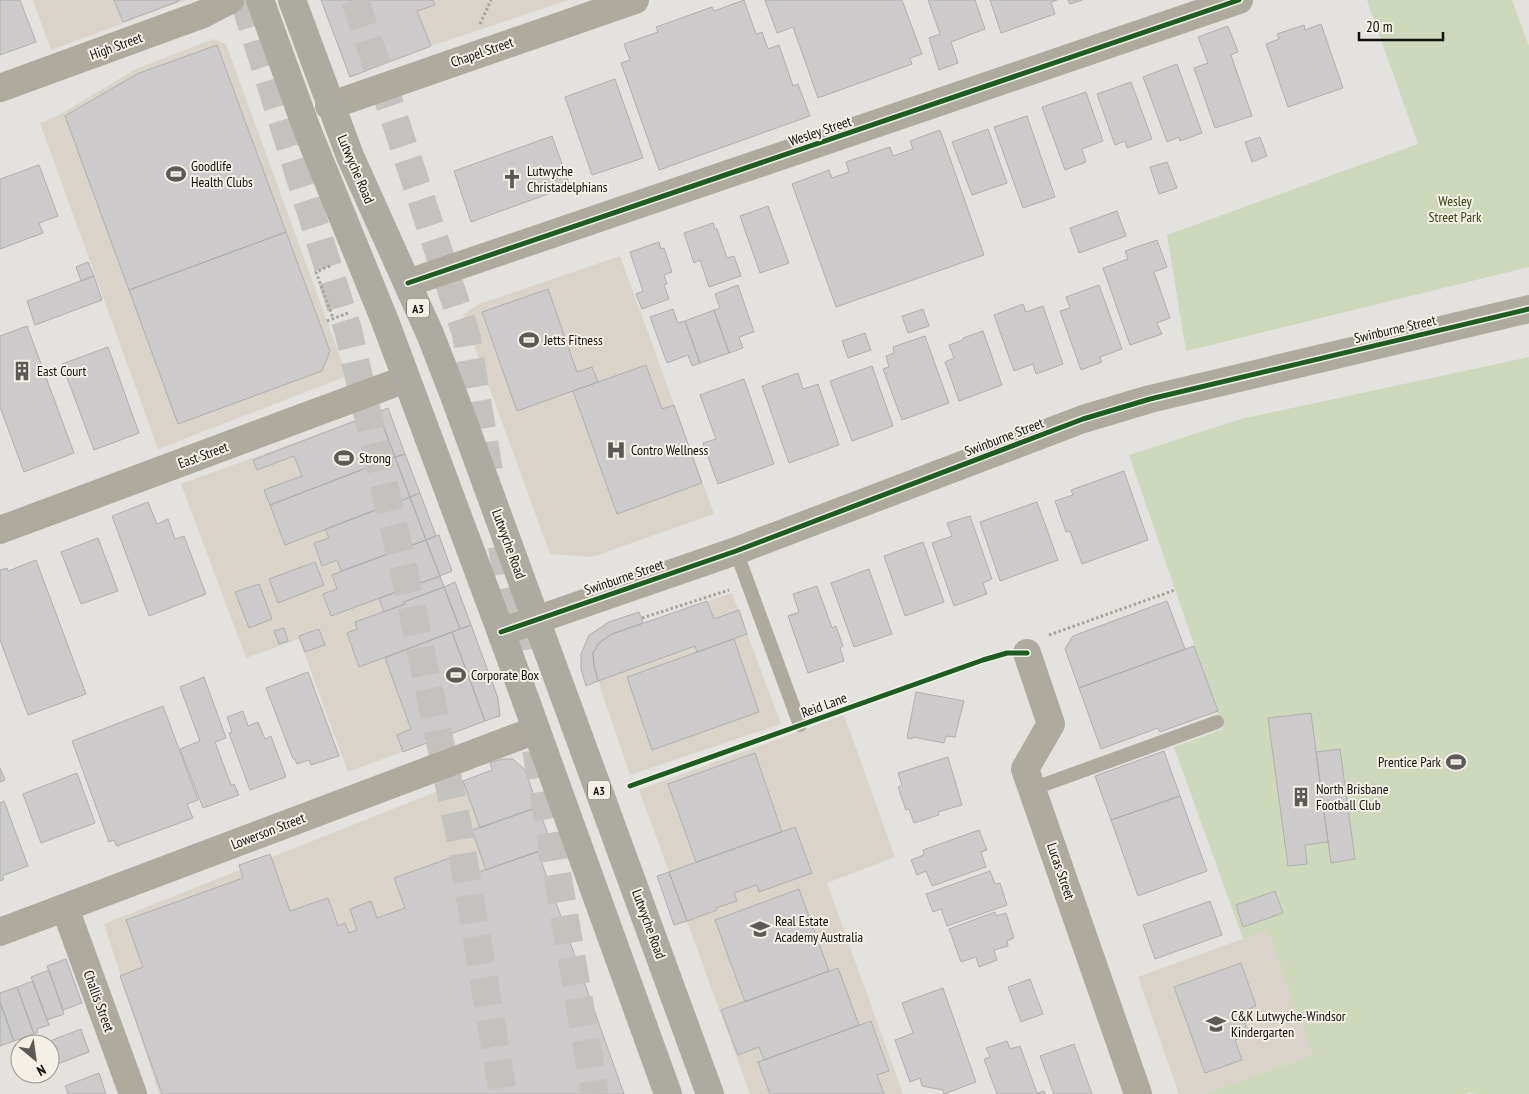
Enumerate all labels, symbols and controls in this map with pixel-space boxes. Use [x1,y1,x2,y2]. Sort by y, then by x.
scale bar [1359,10,1443,42]
text: 20 m [1366,17,1392,36]
street label: High Street [87,28,145,64]
street label: Chapel Street [448,33,516,71]
street label: Wesley Street [786,112,854,150]
street label: Lutwyche Road [333,132,379,206]
place label: Goodlife Health Clubs [191,157,253,191]
place label: Lutwyche Christadelphians [527,162,608,196]
sports icon: Goodlife Health Clubs [165,163,187,185]
church icon: Lutwyche Christadelphians [501,168,523,190]
park label: Wesley Street Park [1429,192,1482,226]
road number: A3 [407,298,429,318]
street label: Swinburne Street [1352,311,1438,347]
sports icon: Jetts Fitness [518,329,540,351]
place label: Jetts Fitness [543,331,603,349]
building icon: East Court [11,360,33,382]
place label: East Court [37,362,86,380]
street label: Swinburne Street [962,414,1046,460]
street label: East Street [175,438,231,472]
hospital icon: Contro Wellness [605,439,627,461]
place label: Contro Wellness [631,441,709,459]
sports icon: Strong [333,447,355,469]
place label: Strong [359,449,391,467]
street label: Lutwyche Road [488,507,530,581]
street label: Swinburne Street [582,555,666,599]
sports icon: Corporate Box [445,664,467,686]
place label: Corporate Box [471,666,539,684]
street label: Reid Lane [799,688,849,722]
sports icon: Prentice Park [1445,751,1467,773]
place label: Prentice Park [1378,753,1442,771]
road number: A3 [588,780,610,800]
place label: North Brisbane Football Club [1316,780,1389,814]
building icon: North Brisbane Football Club [1290,786,1312,808]
street label: Lowerson Street [228,809,308,853]
street label: Lucas Street [1043,840,1079,902]
street label: Lutwyche Road [628,887,670,961]
place label: Real Estate Academy Australia [775,912,863,946]
school or university icon: Real Estate Academy Australia [749,918,771,940]
street label: Challis Street [80,968,119,1034]
place label: C&K Lutwyche-Windsor Kindergarten [1231,1007,1346,1041]
school or university icon: C&K Lutwyche-Windsor Kindergarten [1205,1013,1227,1035]
north arrow [10,1034,60,1084]
text: N [34,1061,49,1080]

